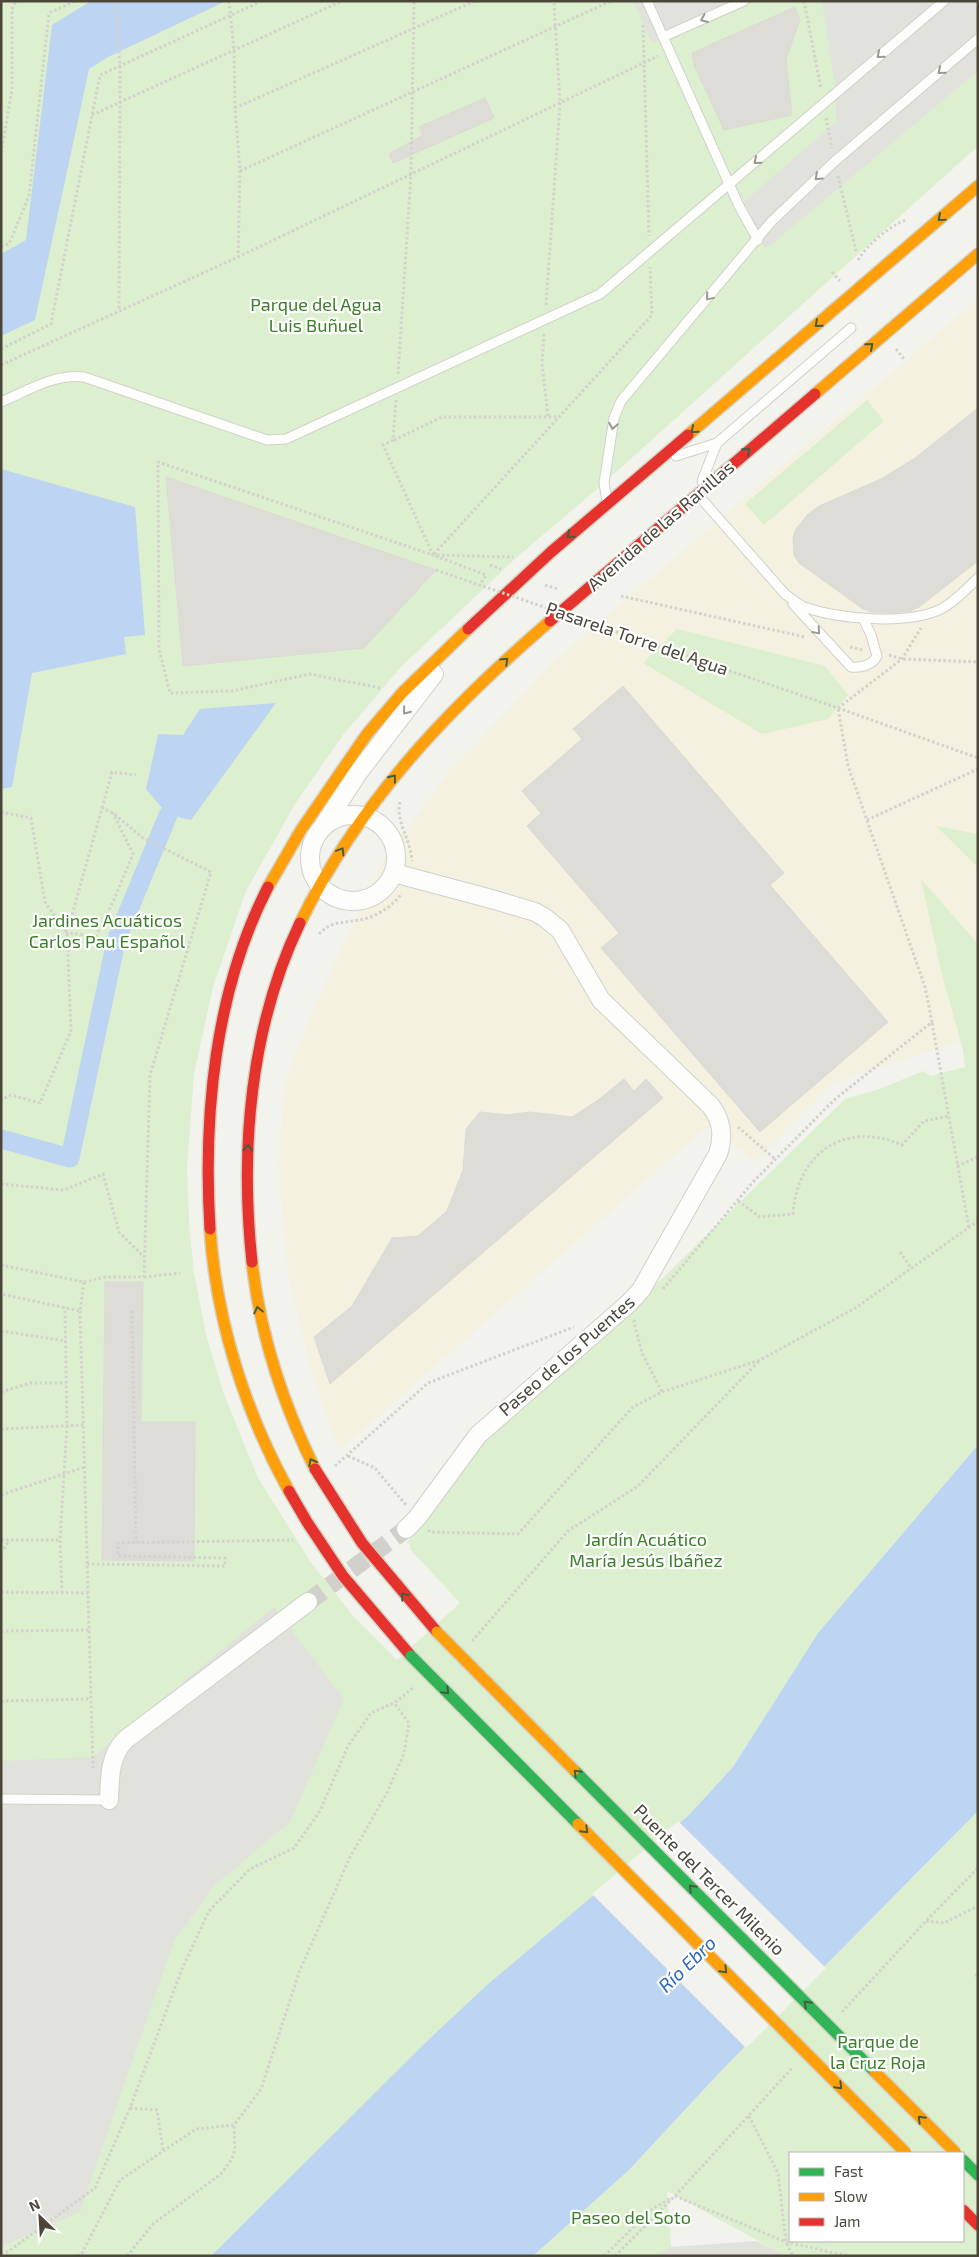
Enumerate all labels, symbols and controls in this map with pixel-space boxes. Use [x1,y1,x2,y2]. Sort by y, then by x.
one-way arrow [700,13,709,24]
one-way arrow [877,49,886,58]
one-way arrow [937,65,946,74]
one-way arrow [753,155,762,164]
one-way arrow [815,171,824,180]
one-way arrow [938,212,947,221]
one-way arrow [706,292,715,301]
park label: Parque del Agua Luis Buñuel [250,293,382,336]
one-way arrow [815,318,824,327]
one-way arrow [865,342,874,351]
one-way arrow [608,421,618,430]
one-way arrow [691,424,700,433]
one-way arrow [741,449,750,457]
street label: Avenida de las Ranillas [583,456,738,595]
one-way arrow [567,529,576,538]
street label: Pasarela Torre del Agua [543,597,731,680]
one-way arrow [811,625,820,634]
one-way arrow [500,658,509,667]
one-way arrow [403,705,412,715]
one-way arrow [387,775,395,784]
one-way arrow [335,847,344,857]
park label: Jardines Acuáticos Carlos Pau Español [29,909,186,952]
one-way arrow [242,1144,253,1152]
street label: Paseo de los Puentes [494,1290,639,1420]
one-way arrow [253,1305,264,1314]
one-way arrow [308,1459,318,1468]
park label: Jardín Acuático María Jesús Ibáñez [569,1528,723,1571]
one-way arrow [401,1592,410,1601]
one-way arrow [440,1685,449,1694]
one-way arrow [574,1770,583,1779]
street label: Puente del Tercer Milenio [630,1799,790,1959]
one-way arrow [579,1825,588,1834]
one-way arrow [689,1885,698,1894]
water label: Río Ebro [653,1931,720,1997]
one-way arrow [718,1965,727,1974]
one-way arrow [803,2000,812,2009]
park label: Parque de la Cruz Roja [830,2030,926,2073]
one-way arrow [833,2080,842,2089]
one-way arrow [918,2116,927,2125]
legend [789,2152,964,2242]
text: Fast [834,2162,864,2180]
text: Slow [834,2187,868,2205]
north arrow [15,2192,65,2242]
text: N [26,2195,42,2215]
park label: Paseo del Soto [571,2206,691,2228]
text: Jam [834,2212,860,2230]

